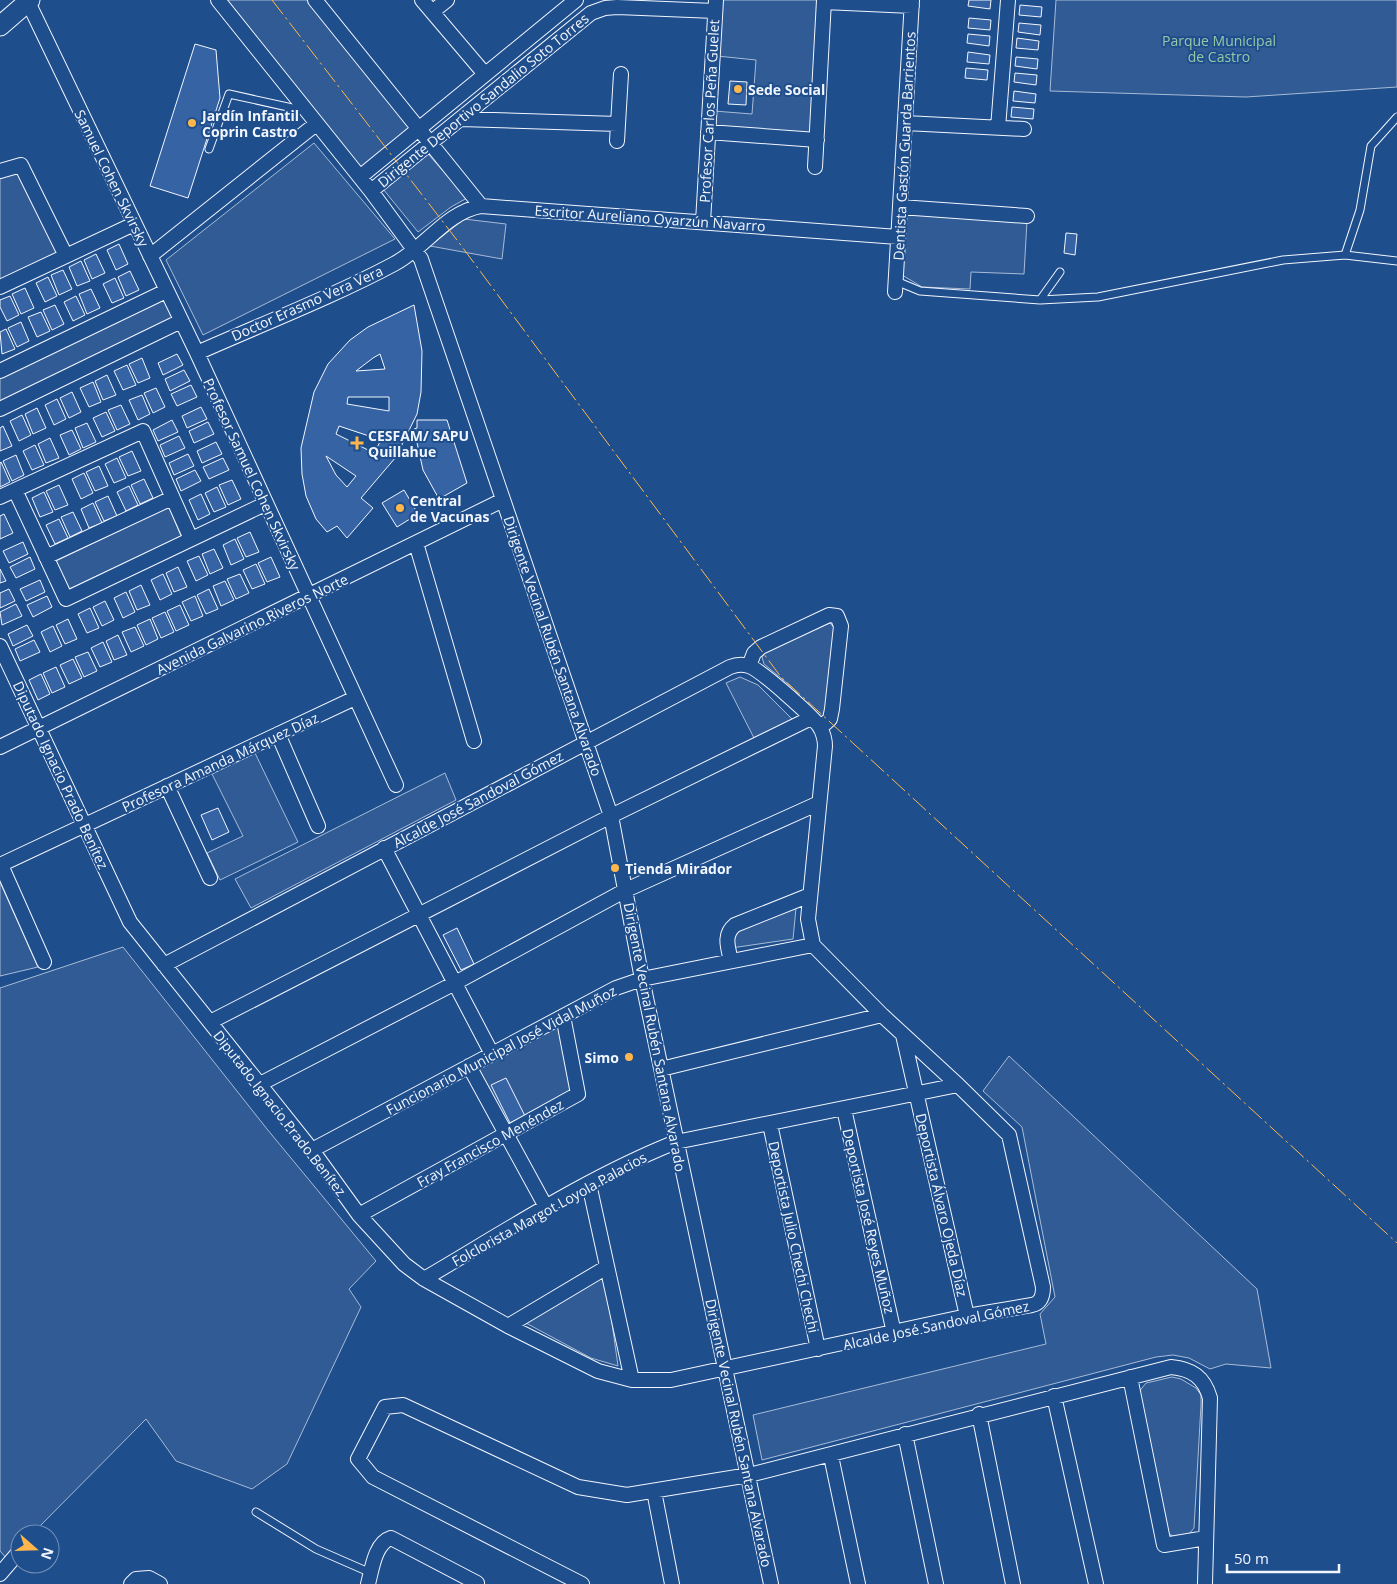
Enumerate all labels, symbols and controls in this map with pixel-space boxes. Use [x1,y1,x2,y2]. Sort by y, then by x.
street label: Dirigente Deportivo Sandalio Soto Torres [373,9,593,191]
street label: Profesor Carlos Peña Guelet [695,19,723,203]
street label: Dentista Gastón Guarda Barrientos [889,31,919,261]
park label: Parque Municipal de Castro [1162,31,1276,66]
place label: Sede Social [748,80,825,99]
marker: Sede Social [732,83,744,95]
street label: Samuel Cohen Skvirsky [71,106,154,251]
place label: Jardín Infantil Coprin Castro [200,106,299,141]
marker: Jardín Infantil Coprin Castro [186,117,198,129]
street label: Escritor Aureliano Oyarzún Navarro [534,200,766,236]
street label: Doctor Erasmo Vera Vera [228,261,386,345]
street label: Profesor Samuel Cohen Skvirsky [199,375,305,574]
place label: CESFAM/ SAPU Quillahue [368,426,469,461]
marker: CESFAM/ SAPU Quillahue [350,436,364,450]
place label: Central de Vacunas [410,491,489,526]
marker: Central de Vacunas [394,502,406,514]
street label: Dirigente Vecinal Rubén Santana Alvarado [499,513,607,779]
street label: Avenida Galvarino Riveros Norte [153,569,351,679]
street label: Diputado Ignacio Prado Benítez [9,678,113,872]
street label: Profesora Amanda Márquez Díaz [119,708,322,816]
street label: Alcalde José Sandoval Gómez [390,746,567,852]
place label: Tienda Mirador [625,859,733,878]
marker: Tienda Mirador [609,862,621,874]
street label: Dirigente Vecinal Rubén Santana Alvarado [620,901,690,1173]
street label: Funcionario Municipal José Vidal Muñoz [383,981,620,1119]
street label: Diputado Ignacio Prado Benítez [209,1026,351,1200]
place label: Simo [585,1048,619,1067]
marker: Simo [623,1051,635,1063]
street label: Fray Francisco Menéndez [413,1095,567,1191]
street label: Deportista Álvaro Ojeda Díaz [912,1111,972,1299]
street label: Deportista José Reyes Muñoz [838,1127,900,1316]
street label: Deportista Julio Chechi Chechi [764,1139,824,1335]
street label: Folclorista Margot Loyola Palacios [448,1147,650,1271]
street label: Alcalde José Sandoval Gómez [841,1296,1031,1354]
street label: Dirigente Vecinal Rubén Santana Alvarado [701,1297,777,1569]
north arrow [10,1524,60,1574]
scale bar [1227,1542,1340,1574]
text: N [37,1545,59,1562]
text: 50 m [1234,1548,1269,1568]

